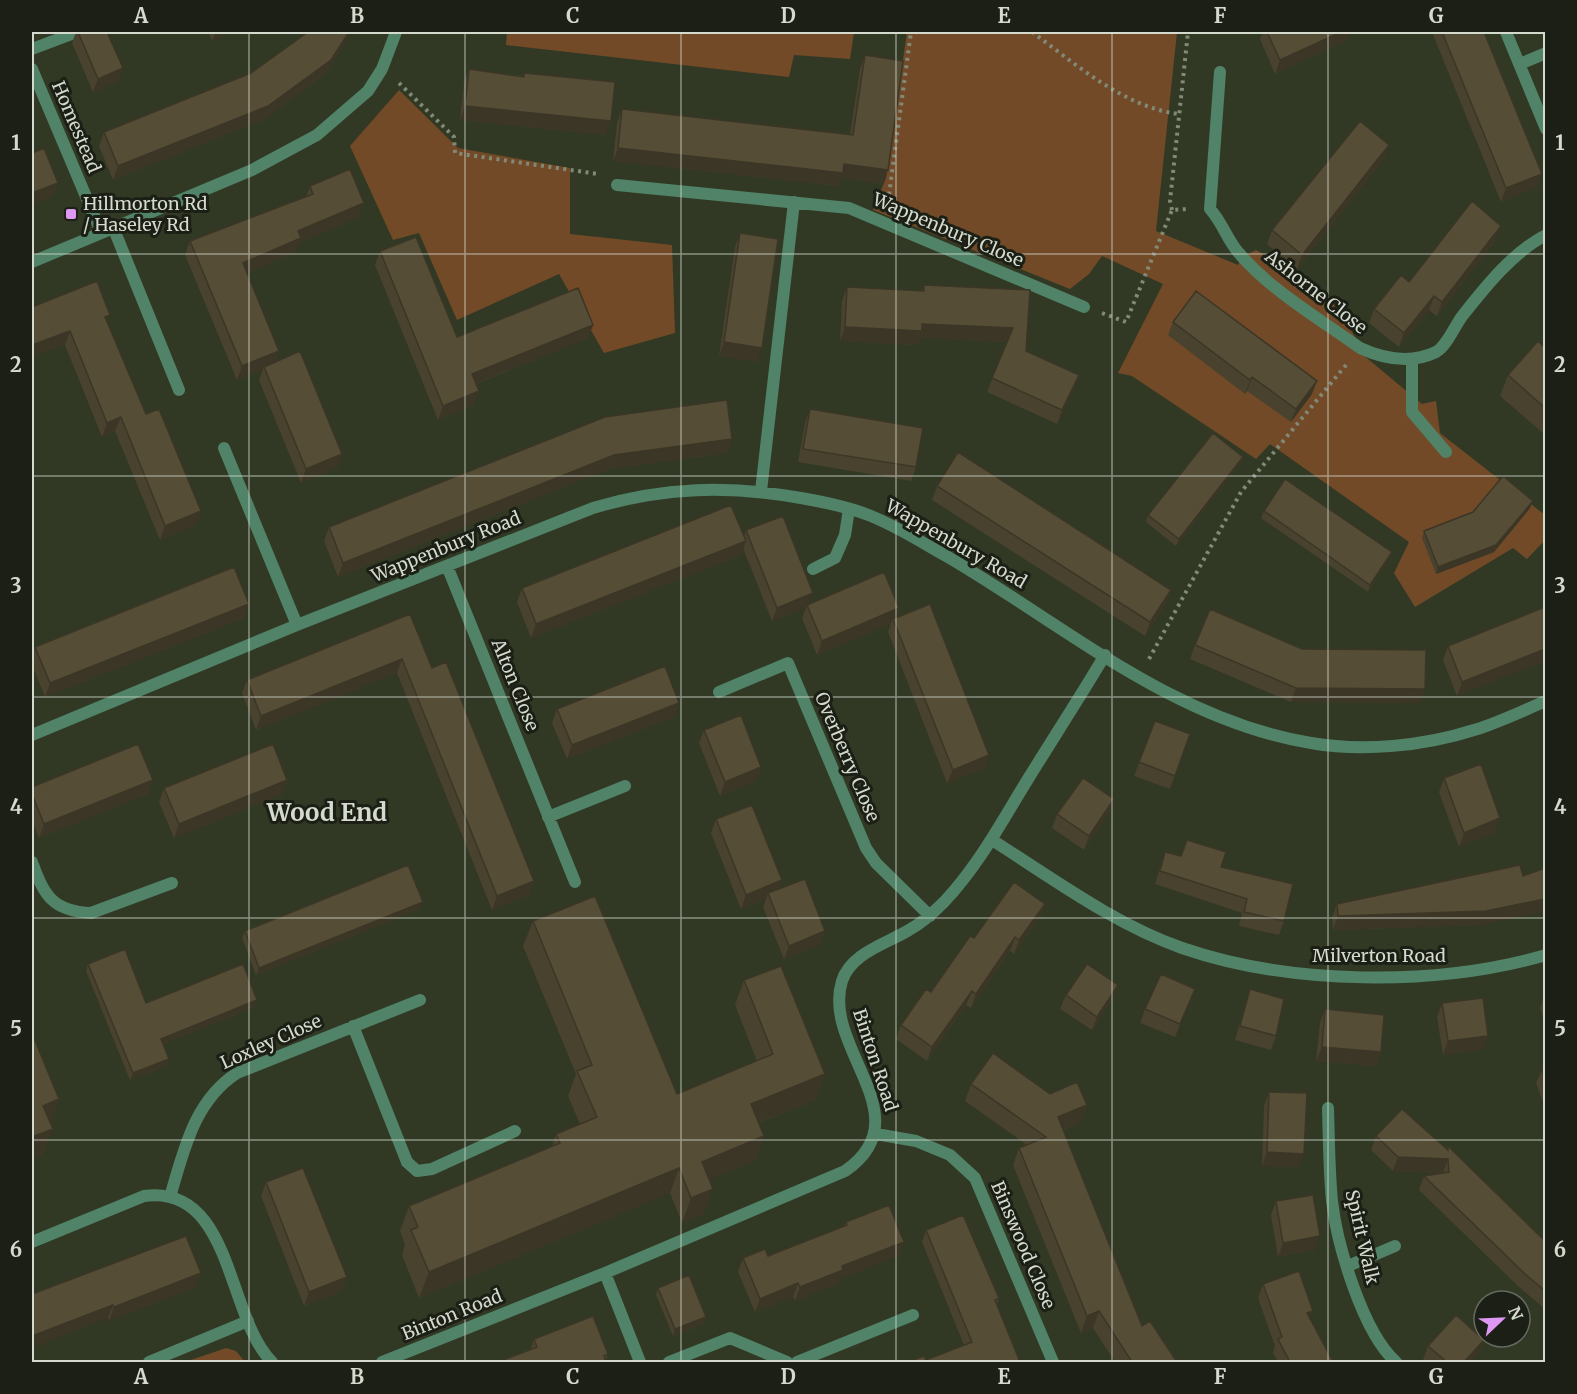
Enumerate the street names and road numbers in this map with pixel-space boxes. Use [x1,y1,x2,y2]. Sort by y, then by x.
street label: Homestead [47,77,106,176]
street label: Wappenbury Close [868,187,1027,272]
street label: Ashorne Close [1260,244,1372,339]
street label: Wappenbury Road [881,493,1031,593]
street label: Wappenbury Road [367,506,524,587]
street label: Alton Close [486,634,544,734]
street label: Overberry Close [810,688,885,825]
street label: Milverton Road [1312,944,1446,967]
street label: Binton Road [848,1006,903,1114]
street label: Loxley Close [217,1009,325,1074]
street label: Binswood Close [986,1177,1061,1312]
street label: Spirit Walk [1340,1187,1385,1287]
street label: Binton Road [398,1284,506,1345]

